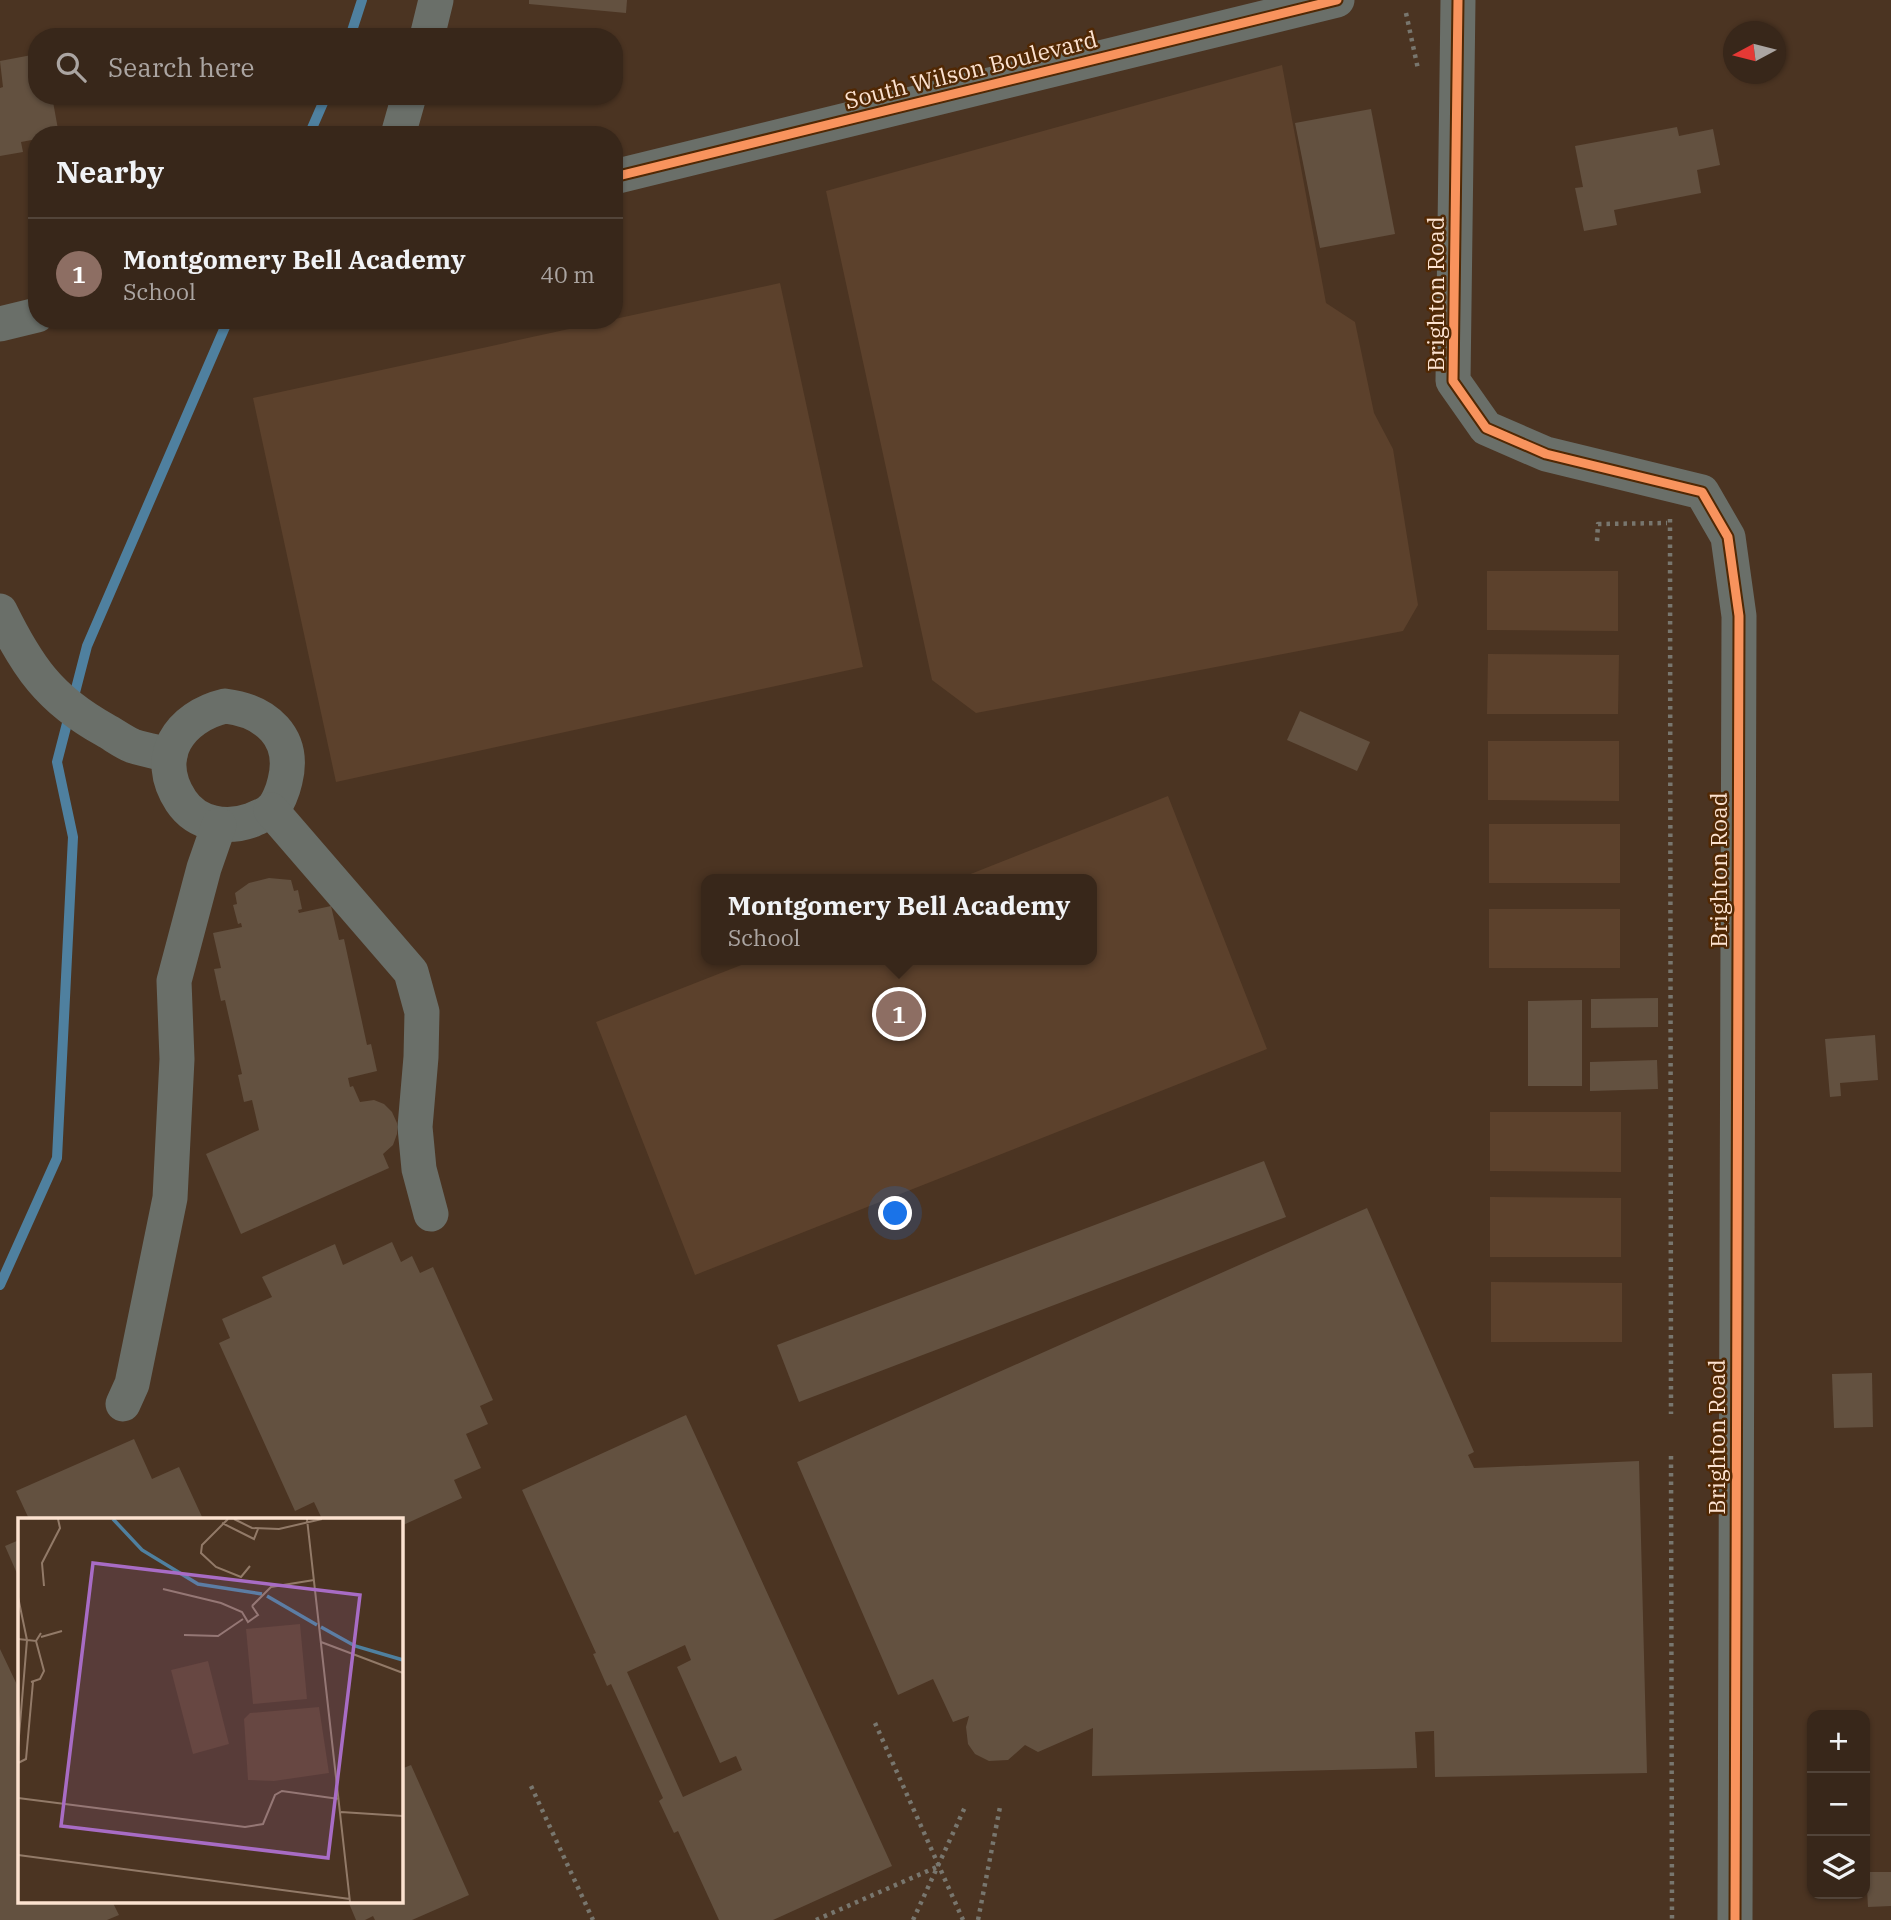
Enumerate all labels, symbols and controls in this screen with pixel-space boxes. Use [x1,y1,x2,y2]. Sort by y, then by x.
north arrow [1723,21,1786,84]
street label: South Wilson Boulevard [841,23,1100,115]
search box [28,28,623,105]
icon: search [52,48,90,86]
text: Search here [108,50,254,84]
text: Nearby [56,152,164,191]
street label: Brighton Road [1420,216,1450,372]
text: Montgomery Bell Academy [123,242,466,276]
text: 1 [72,259,86,289]
text: 40 m [540,259,595,289]
text: School [123,276,196,306]
street label: Brighton Road [1703,792,1733,948]
popup [701,874,1097,965]
text: Montgomery Bell Academy [728,888,1070,922]
text: School [728,922,801,952]
pin: 1 [876,988,922,1040]
your location [878,1196,912,1230]
street label: Brighton Road [1701,1359,1731,1515]
inset map [18,1518,402,1902]
map controls [1807,1710,1870,1899]
button: + [1807,1710,1870,1773]
button: − [1807,1773,1870,1836]
button: layers [1807,1836,1870,1899]

